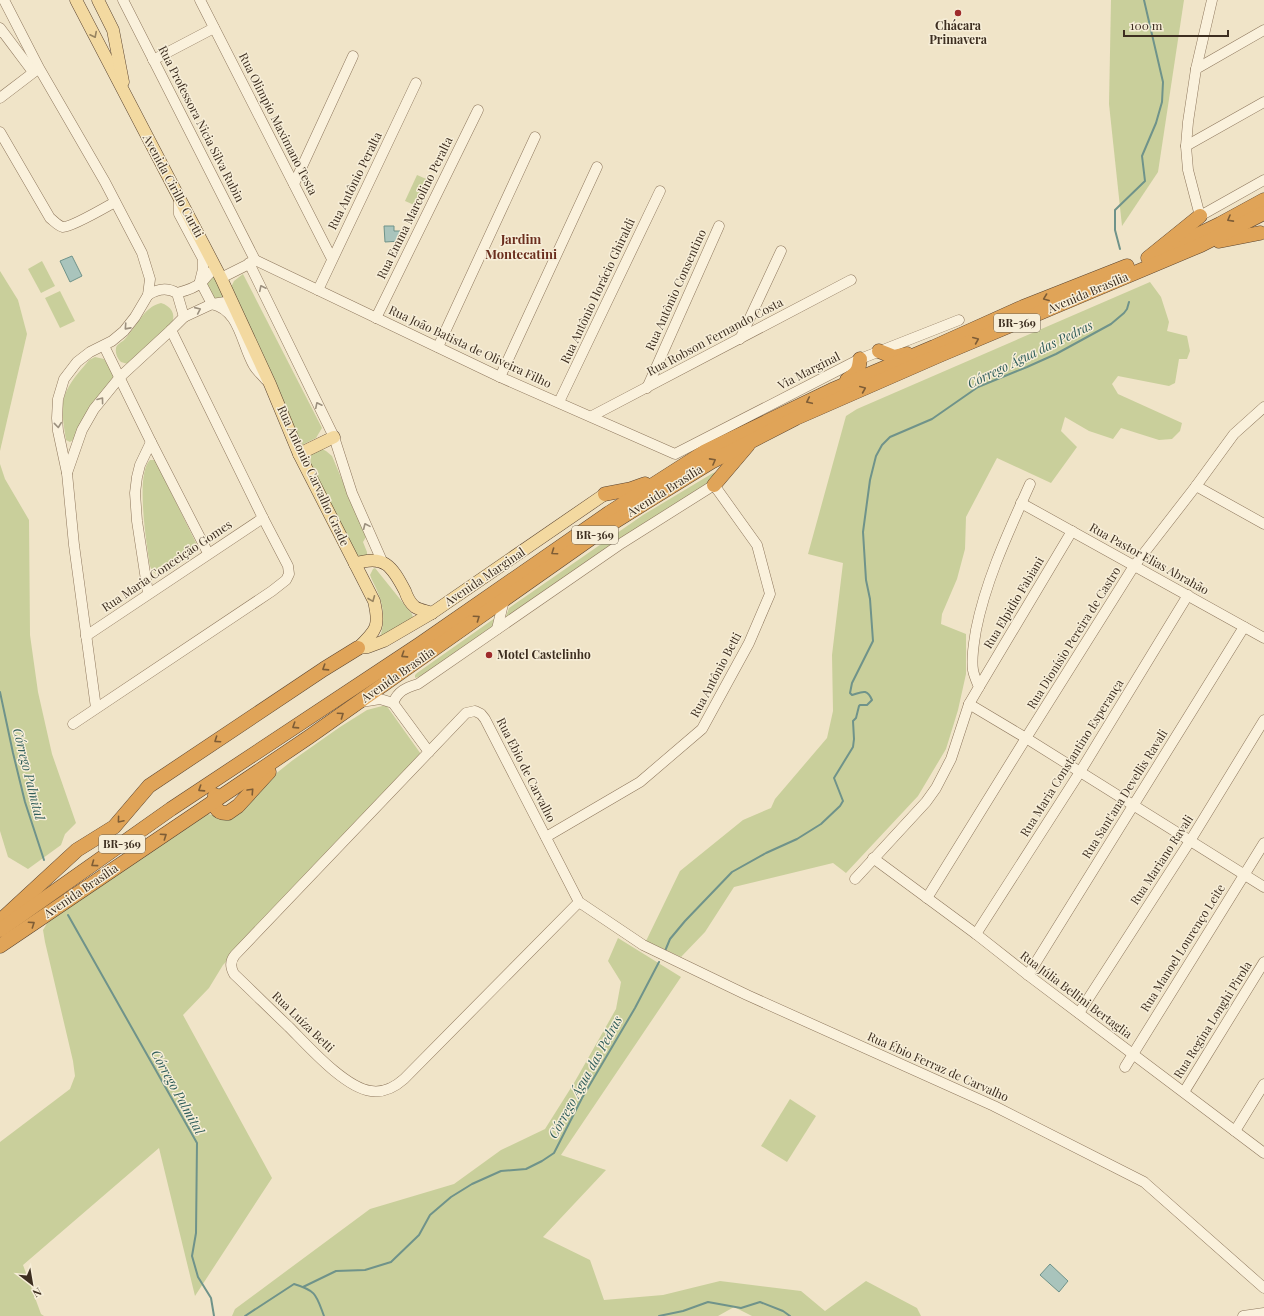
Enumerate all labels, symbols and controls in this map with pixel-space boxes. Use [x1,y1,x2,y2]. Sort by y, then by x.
marker: Chácara Primavera [953,8,963,18]
scale bar [1124,12,1228,38]
place label: Chácara Primavera [929,17,988,47]
text: 100 m [1130,17,1163,33]
one-way arrow [89,30,96,38]
street label: Rua Professora Nicia Silva Rubin [155,42,248,205]
street label: Rua Olimpio Maximano Testa [236,50,322,197]
street label: Rua Antônio Peralta [323,129,385,232]
street label: Avenida Cirillo Curtti [139,130,208,240]
street label: Rua Emma Marcolino Peralta [373,134,456,281]
one-way arrow [1227,214,1234,221]
street label: Rua Antônio Horácio Ghiraldi [556,215,638,366]
street label: Rua Antônio Consentino [641,226,709,353]
district label: Jardim Montecatini [485,230,557,262]
street label: Avenida Brasília [1044,268,1131,317]
one-way arrow [259,284,267,292]
street label: Rua Robson Fernando Costa [644,293,785,379]
one-way arrow [1042,293,1049,301]
street label: Rua João Batista de Oliveira Filho [387,301,555,391]
one-way arrow [194,307,201,315]
road number: BR-369 [994,314,1040,332]
water label: Córrego Água das Pedras [964,316,1095,391]
one-way arrow [125,323,132,330]
one-way arrow [972,337,979,345]
street label: Via Marginal [774,347,843,393]
one-way arrow [860,385,867,393]
one-way arrow [805,396,813,404]
one-way arrow [96,398,103,405]
one-way arrow [315,402,323,409]
street label: Rua Antonio Carvalho Grade [274,403,354,548]
one-way arrow [53,422,62,428]
one-way arrow [709,458,716,466]
street label: Avenida Brasília [623,460,705,520]
street label: Rua Maria Conceição Gomes [98,516,235,615]
street label: Rua Pastor Elias Abrahão [1087,519,1212,598]
one-way arrow [362,522,370,529]
road number: BR-369 [572,526,618,544]
street label: Avenida Marginal [440,543,528,610]
one-way arrow [552,547,559,554]
street label: Rua Elpidio Fabiani [979,553,1047,651]
street label: Rua Dionísio Pereira de Castro [1023,563,1124,712]
one-way arrow [368,595,376,602]
one-way arrow [473,615,480,623]
street label: Rua Antônio Betti [686,629,744,720]
street label: Avenida Brasília [357,643,437,706]
place label: Motel Castelinho [497,646,591,662]
one-way arrow [401,650,408,658]
marker: Motel Castelinho [484,650,494,660]
one-way arrow [322,663,329,671]
street label: Rua Maria Constantino Esperança [1016,676,1126,839]
one-way arrow [336,713,343,720]
street label: Rua Ebio de Carvalho [494,715,560,825]
one-way arrow [292,721,299,729]
water label: Córrego Palmital [10,726,49,823]
street label: Rua Sant'ana Devellis Ravali [1078,726,1171,861]
one-way arrow [214,735,221,743]
one-way arrow [198,784,205,792]
one-way arrow [246,788,254,796]
street label: Rua Mariano Ravali [1126,811,1196,907]
one-way arrow [117,816,124,823]
one-way arrow [159,834,166,841]
road number: BR-369 [99,835,145,853]
street label: Avenida Brasília [39,859,121,922]
one-way arrow [92,859,99,866]
street label: Rua Manoel Lourenço Leite [1136,881,1228,1014]
one-way arrow [28,921,35,929]
street label: Rua Júlia Bellini Bertaglia [1017,947,1136,1042]
street label: Rua Regina Longhi Pirola [1170,958,1255,1081]
street label: Rua Luíza Betti [269,987,339,1055]
water label: Córrego Água das Pedras [544,1012,625,1141]
street label: Rua Ébio Ferraz de Carvalho [865,1028,1012,1105]
water label: Córrego Palmital [148,1047,209,1138]
north arrow [12,1264,52,1304]
text: N [30,1285,45,1302]

